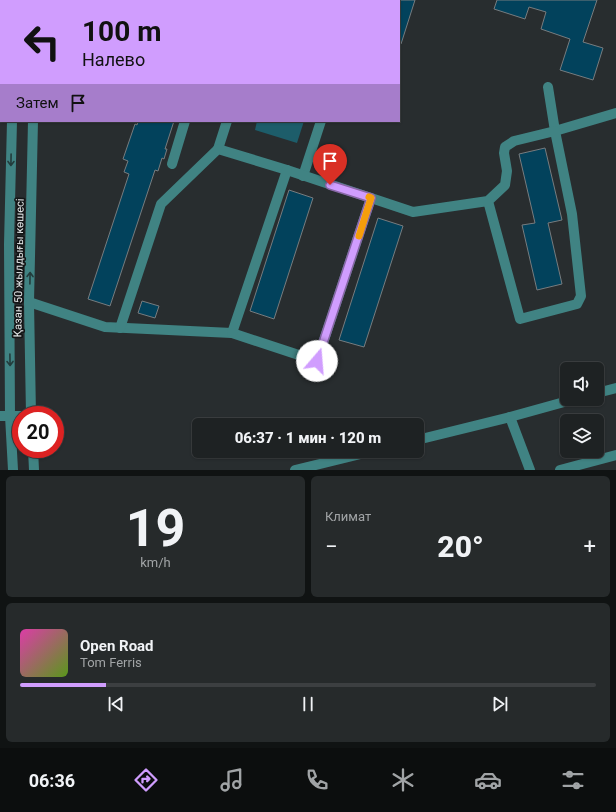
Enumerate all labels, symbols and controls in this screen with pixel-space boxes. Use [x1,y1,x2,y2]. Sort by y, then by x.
text: 100 m [82,15,161,48]
icon: left [16,16,68,68]
text: Налево [82,49,145,70]
icon: arrive [67,92,89,114]
text: Затем [16,94,59,112]
pin [313,144,347,185]
icon: arrive [319,150,341,172]
one-way arrow [7,153,15,166]
street label: Қазан 50 жылдығы көшесі [11,198,27,338]
one-way arrow [26,272,33,285]
position arrow [296,340,338,382]
one-way arrow [6,353,14,366]
map controls [560,362,604,458]
button: sound [560,362,604,406]
speed limit sign: 20 [12,406,64,458]
button: layers [560,414,604,458]
text: 06:37 · 1 мин · 120 m [235,429,381,447]
text: 19 [126,498,185,559]
text: Климат [325,509,371,524]
text: 20° [437,529,484,564]
text: − [325,534,338,559]
text: + [584,534,596,559]
text: km/h [140,555,171,570]
text: Open Road [80,637,154,655]
text: Tom Ferris [80,655,142,670]
icon: previous [105,693,127,715]
icon: pause [297,693,319,715]
icon: next [489,693,511,715]
icon: directions [132,766,160,794]
icon: music [218,766,246,794]
icon: phone [303,766,331,794]
icon: climate [389,766,417,794]
icon: car [474,766,502,794]
icon: filters [559,766,587,794]
text: 06:36 [29,770,75,791]

